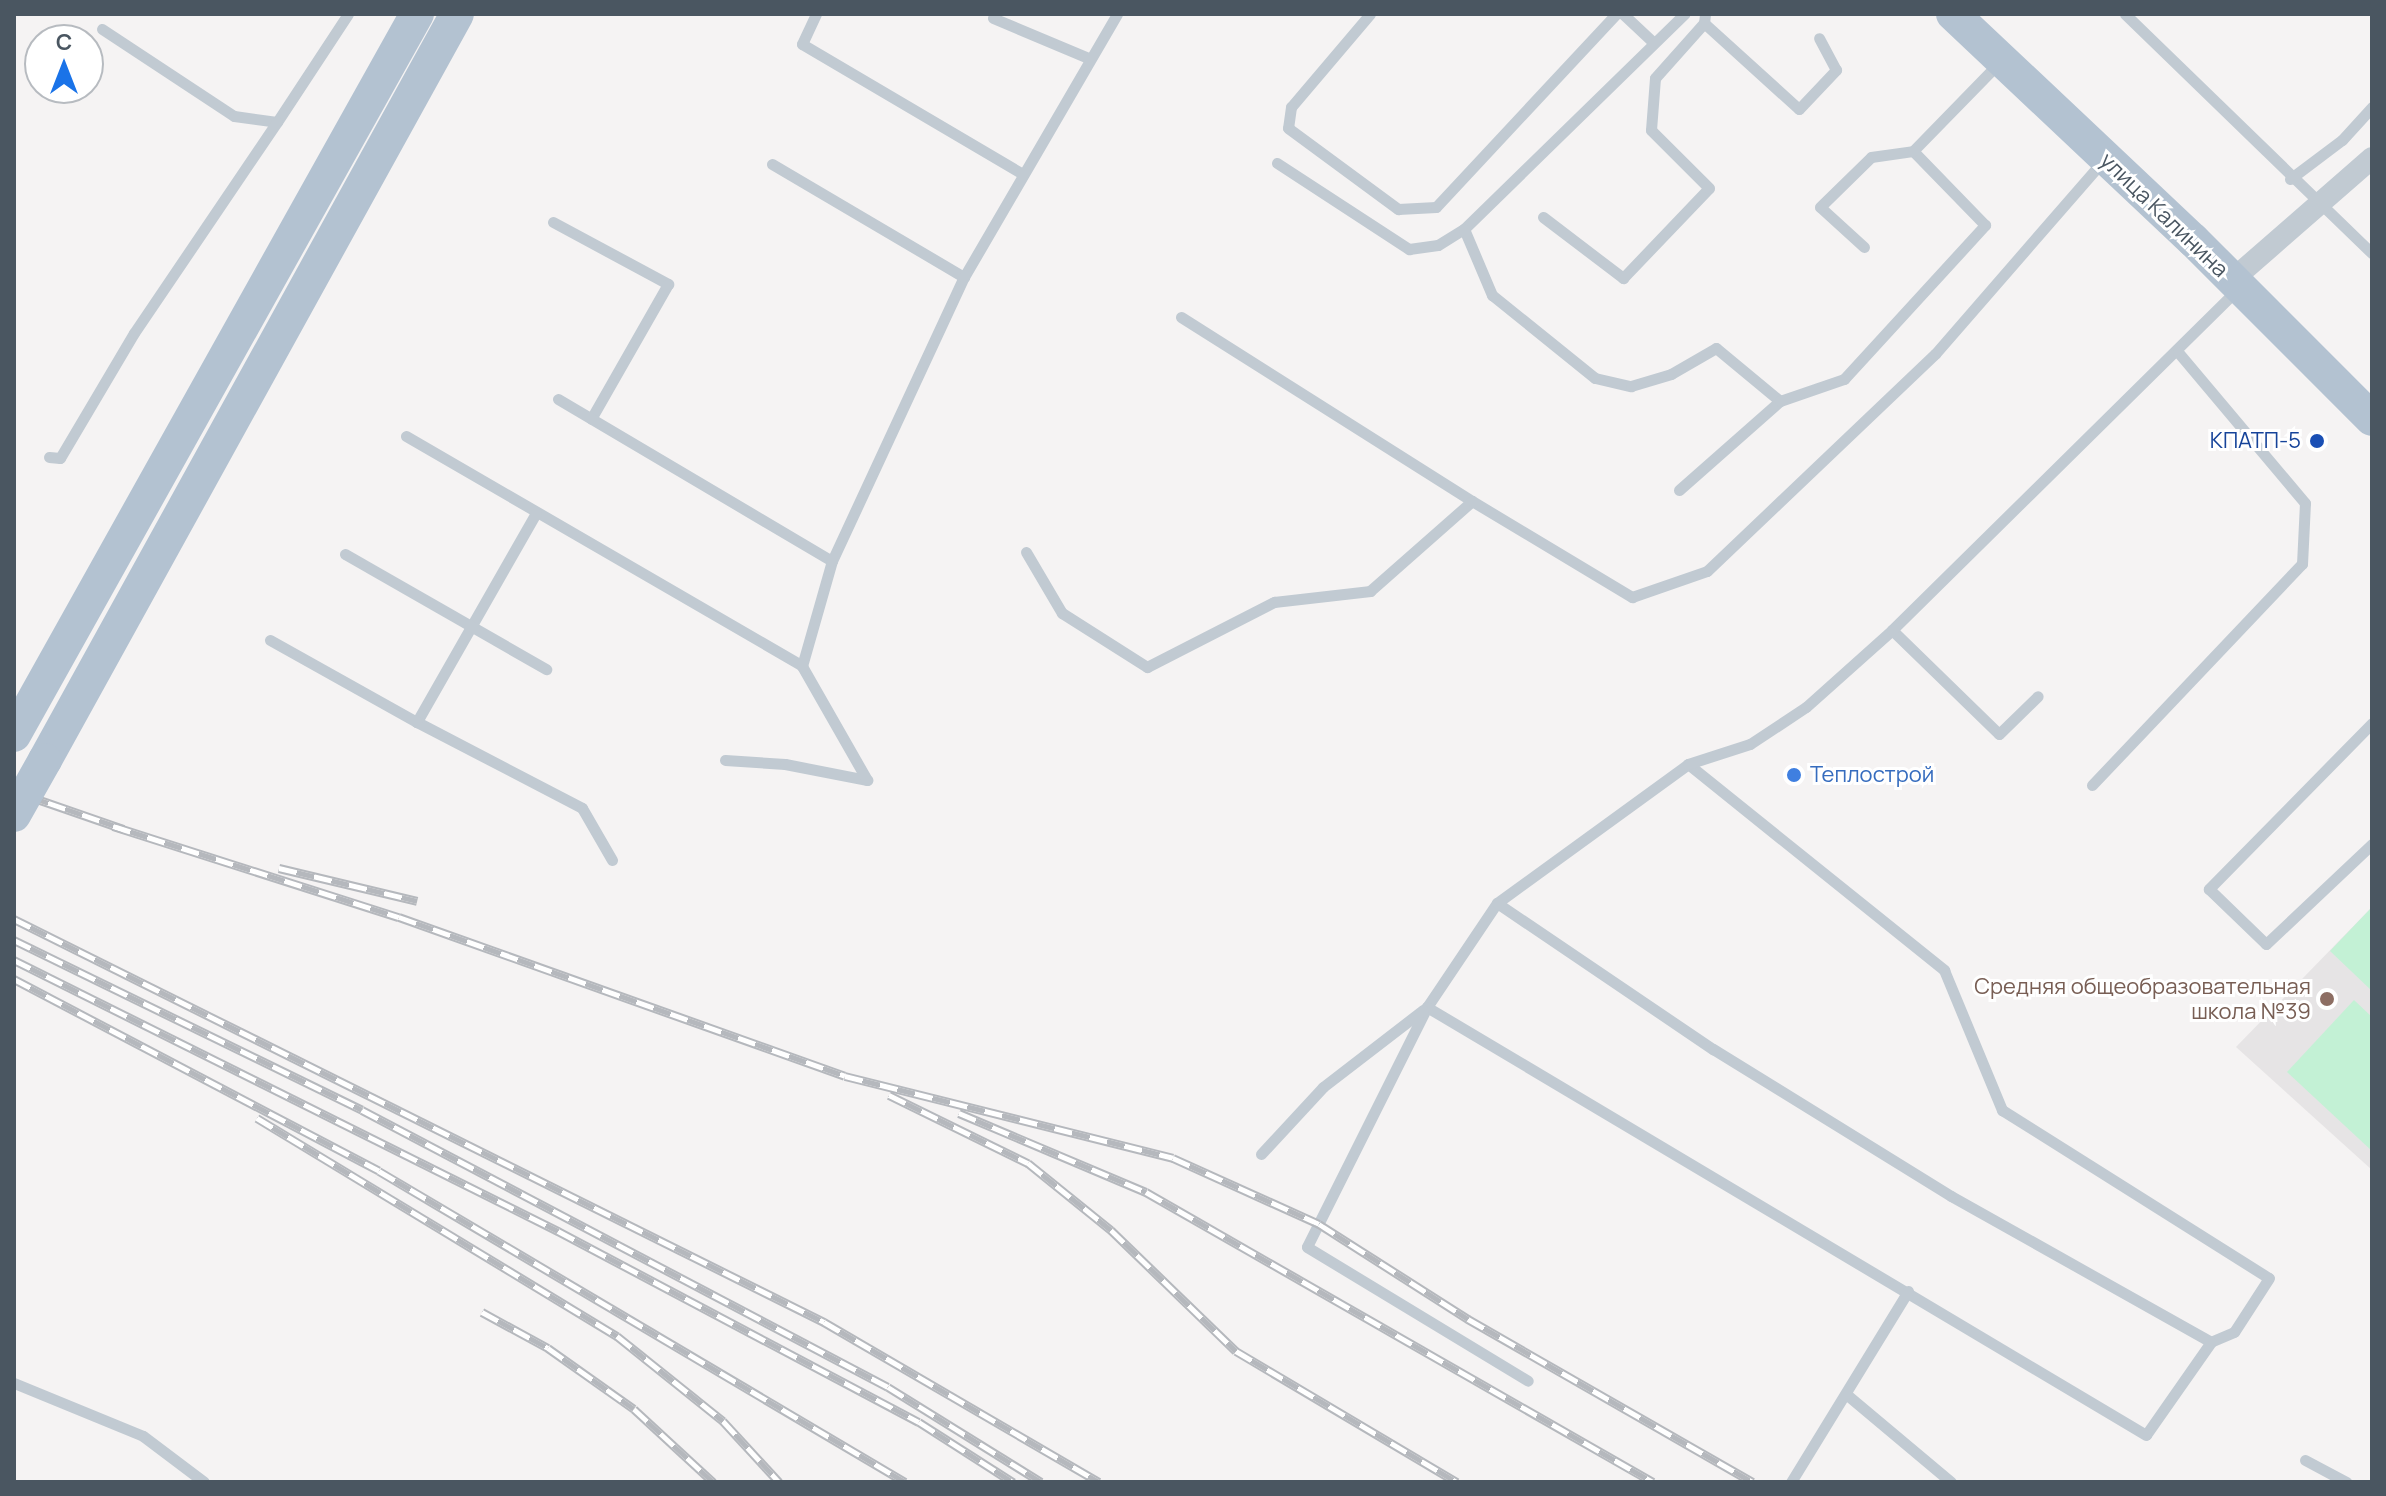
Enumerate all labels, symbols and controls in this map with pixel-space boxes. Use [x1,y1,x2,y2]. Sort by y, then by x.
north arrow [24,24,104,104]
text: С [56,27,72,57]
street label: улица Калинина [2094,147,2234,283]
place label: КПАТП-5 [2210,428,2301,454]
marker: КПАТП-5 [2308,432,2326,450]
place label: Теплострой [1810,762,1934,788]
marker: Теплострой [1785,766,1803,784]
place label: Средняя общеобразовательная школа №39 [1974,973,2311,1024]
marker: Средняя общеобразовательная школа №39 [2318,990,2336,1008]

